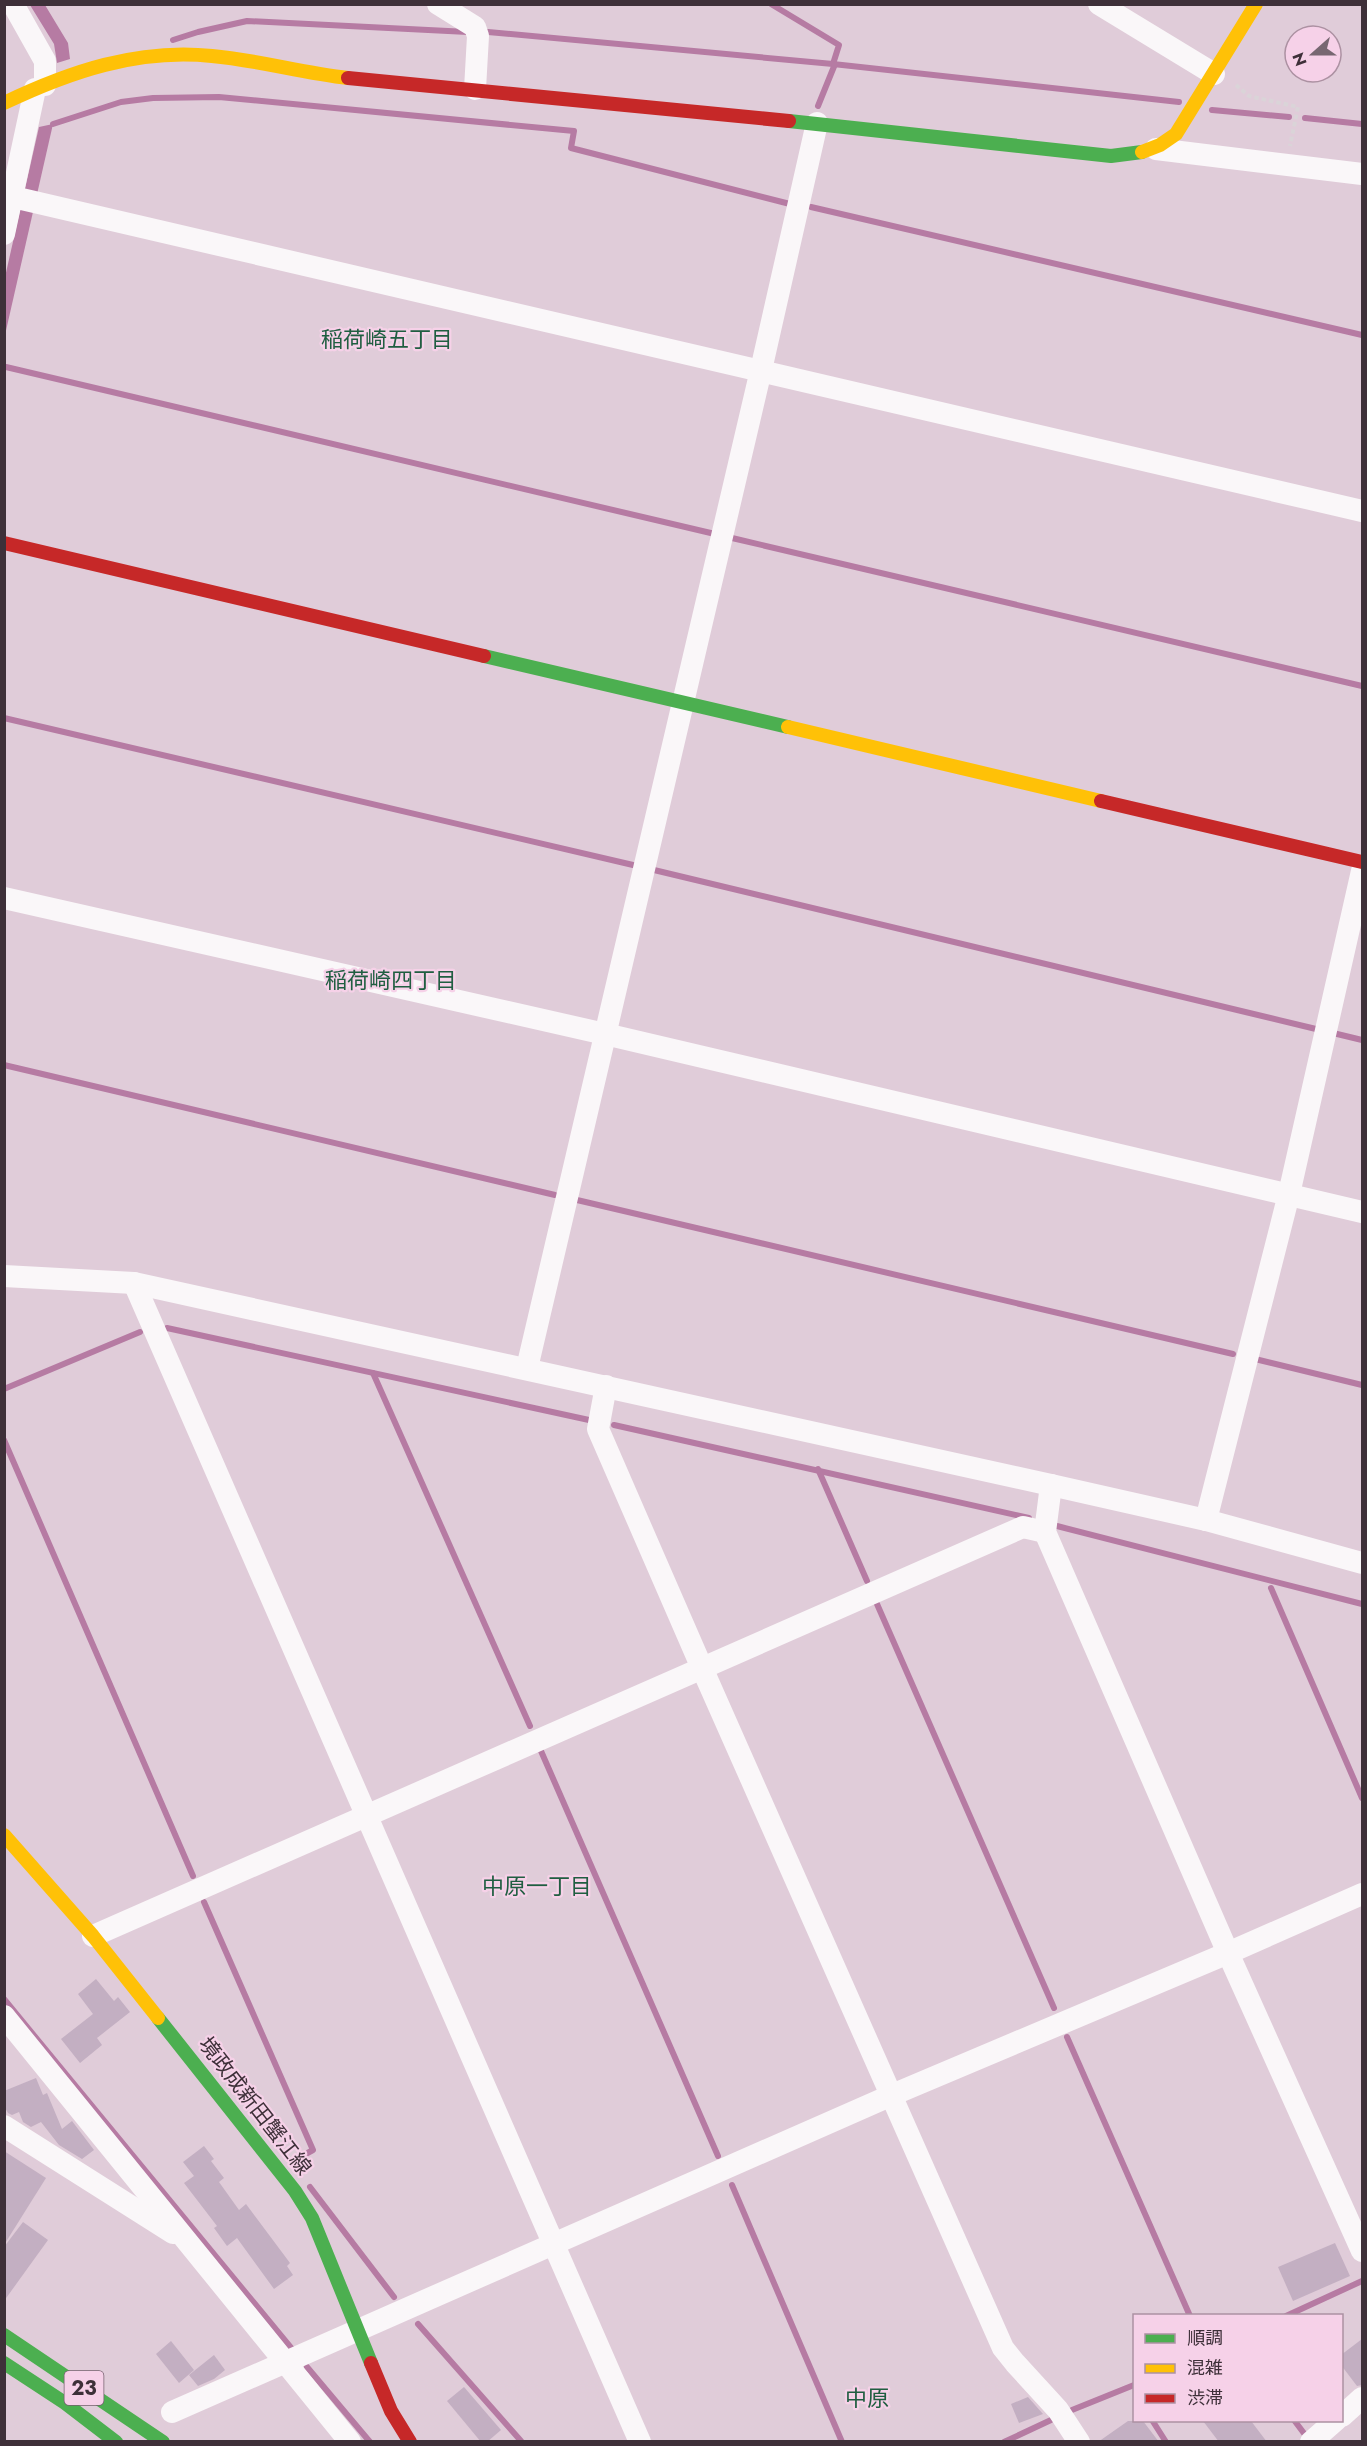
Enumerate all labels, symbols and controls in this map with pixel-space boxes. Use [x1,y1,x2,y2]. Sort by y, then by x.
north arrow [1283,24,1343,84]
text: N [1286,49,1312,69]
district label: 稲荷崎五丁目 [321,323,453,355]
district label: 稲荷崎四丁目 [325,964,457,996]
district label: 中原一丁目 [482,1870,592,1902]
street label: 境政成新田蟹江線 [191,2031,319,2181]
legend [1133,2314,1343,2422]
text: 順調 [1187,2325,1223,2351]
text: 混雑 [1187,2355,1223,2381]
road number: 23 [64,2371,104,2405]
district label: 中原 [845,2382,889,2414]
text: 渋滞 [1187,2385,1223,2411]

